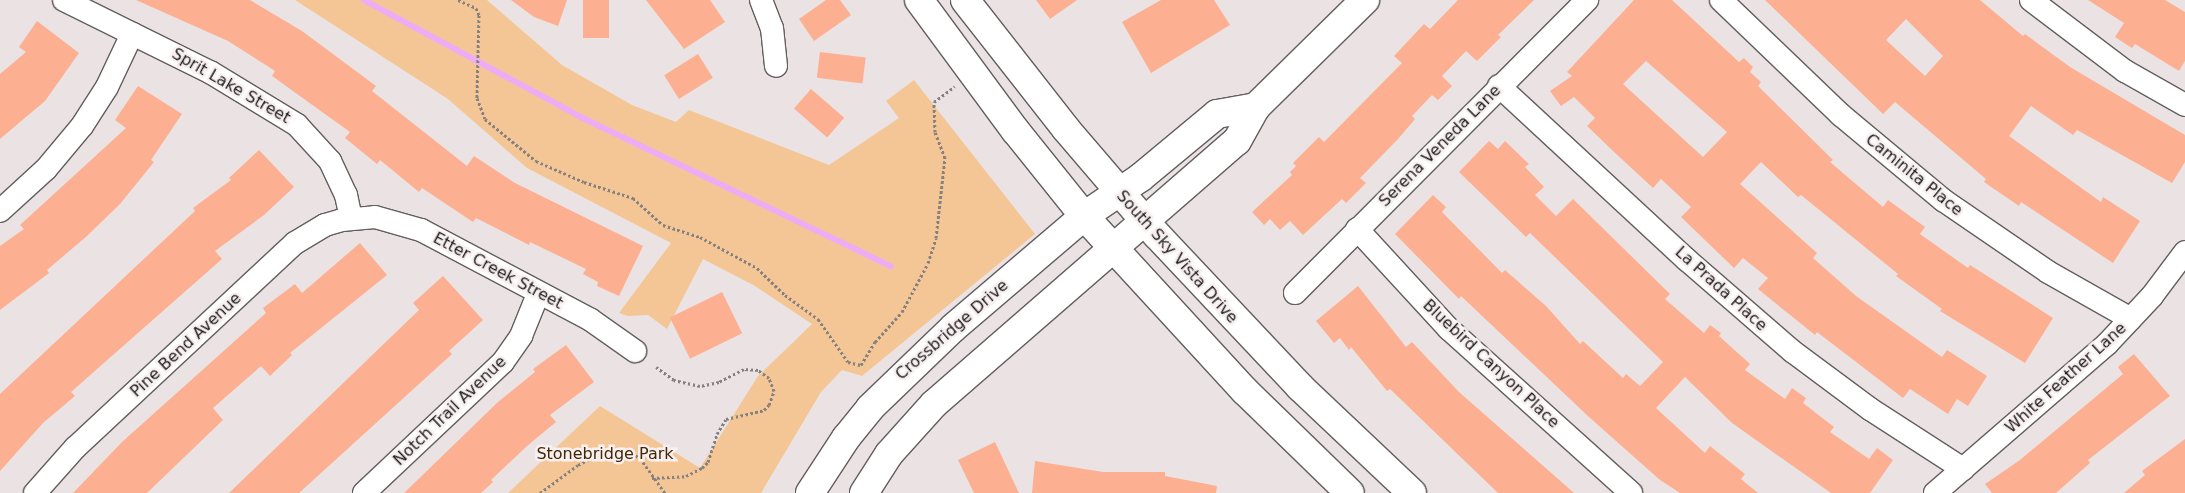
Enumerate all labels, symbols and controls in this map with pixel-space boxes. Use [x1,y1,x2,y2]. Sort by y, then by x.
street label: Sprit Lake Street [168,44,294,128]
street label: Serena Veneda Lane [1375,81,1505,211]
street label: Caminita Place [1862,130,1966,220]
street label: South Sky Vista Drive [1112,187,1242,327]
street label: Etter Creek Street [430,229,566,313]
street label: La Prada Place [1671,243,1771,335]
street label: Crossbridge Drive [892,276,1012,384]
street label: Pine Bend Avenue [127,289,245,401]
street label: Bluebird Canyon Place [1419,296,1563,432]
street label: White Feather Lane [2002,319,2130,437]
street label: Notch Trail Avenue [390,352,510,470]
park label: Stonebridge Park [536,444,674,464]

